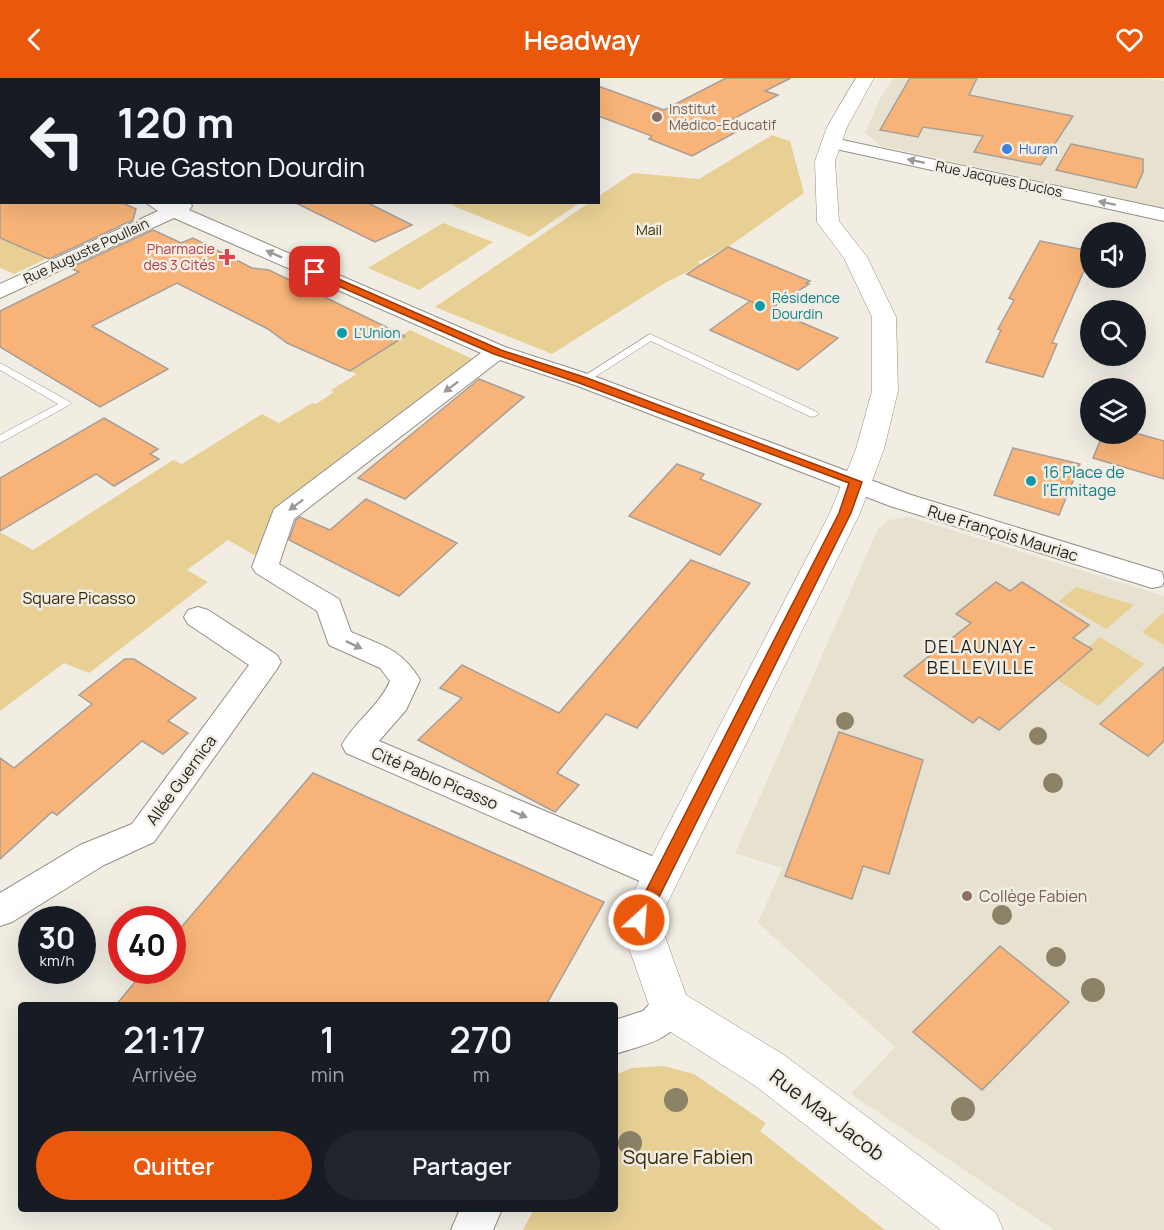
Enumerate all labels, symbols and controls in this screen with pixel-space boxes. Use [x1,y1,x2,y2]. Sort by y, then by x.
text: Headway [524,21,640,58]
icon: back [18,23,51,56]
icon: heart [1113,23,1146,56]
text: 120 m [117,93,234,151]
place label: Institut Médico-Educatif [669,99,776,134]
icon: left [18,102,96,180]
marker: Institut Médico-Educatif [650,110,664,124]
place label: Huran [1019,139,1058,158]
marker: Huran [1000,142,1014,156]
text: Rue Gaston Dourdin [117,148,365,185]
one-way arrow [907,156,926,166]
street label: Rue Jacques Duclos [934,156,1064,201]
one-way arrow [1098,197,1116,207]
street label: Rue Auguste Poullain [20,213,152,288]
park label: Mail [636,220,662,239]
map controls [1080,222,1146,444]
button: sound [1080,222,1146,288]
place label: Pharmacie des 3 Cités [143,239,215,274]
pin [289,246,340,297]
marker: Pharmacie des 3 Cités [220,250,234,264]
one-way arrow [265,250,282,259]
icon: arrive [298,255,331,288]
place label: Résidence Dourdin [772,288,840,323]
marker: Résidence Dourdin [753,299,767,313]
button: search [1080,300,1146,366]
place label: L'Union [354,323,400,342]
marker: L'Union [335,326,349,340]
button: layers [1080,378,1146,444]
one-way arrow [443,381,459,393]
place label: 16 Place de l'Ermitage [1043,461,1125,501]
marker: 16 Place de l'Ermitage [1024,474,1038,488]
one-way arrow [288,499,303,511]
street label: Rue François Mauriac [925,500,1081,566]
park label: Square Picasso [22,587,136,609]
district label: DELAUNAY - BELLEVILLE [924,634,1038,679]
one-way arrow [345,640,362,649]
street label: Allée Guernica [141,731,221,829]
street label: Cité Pablo Picasso [368,741,502,815]
one-way arrow [510,809,528,819]
place label: Collège Fabien [979,885,1087,907]
position arrow [607,888,671,952]
marker: Collège Fabien [960,889,974,903]
speed limit sign: 40 [108,906,186,984]
text: 30 [38,917,76,958]
text: km/h [40,950,74,971]
text: 21:17 [123,1015,205,1064]
text: 1 [320,1015,335,1064]
text: 270 [450,1015,513,1064]
text: Arrivée [132,1061,197,1088]
text: min [311,1061,344,1088]
text: m [473,1061,490,1088]
street label: Rue Max Jacob [764,1062,890,1167]
button: Quitter [36,1131,312,1200]
button: Partager [324,1131,600,1200]
park label: Square Fabien [623,1143,753,1170]

